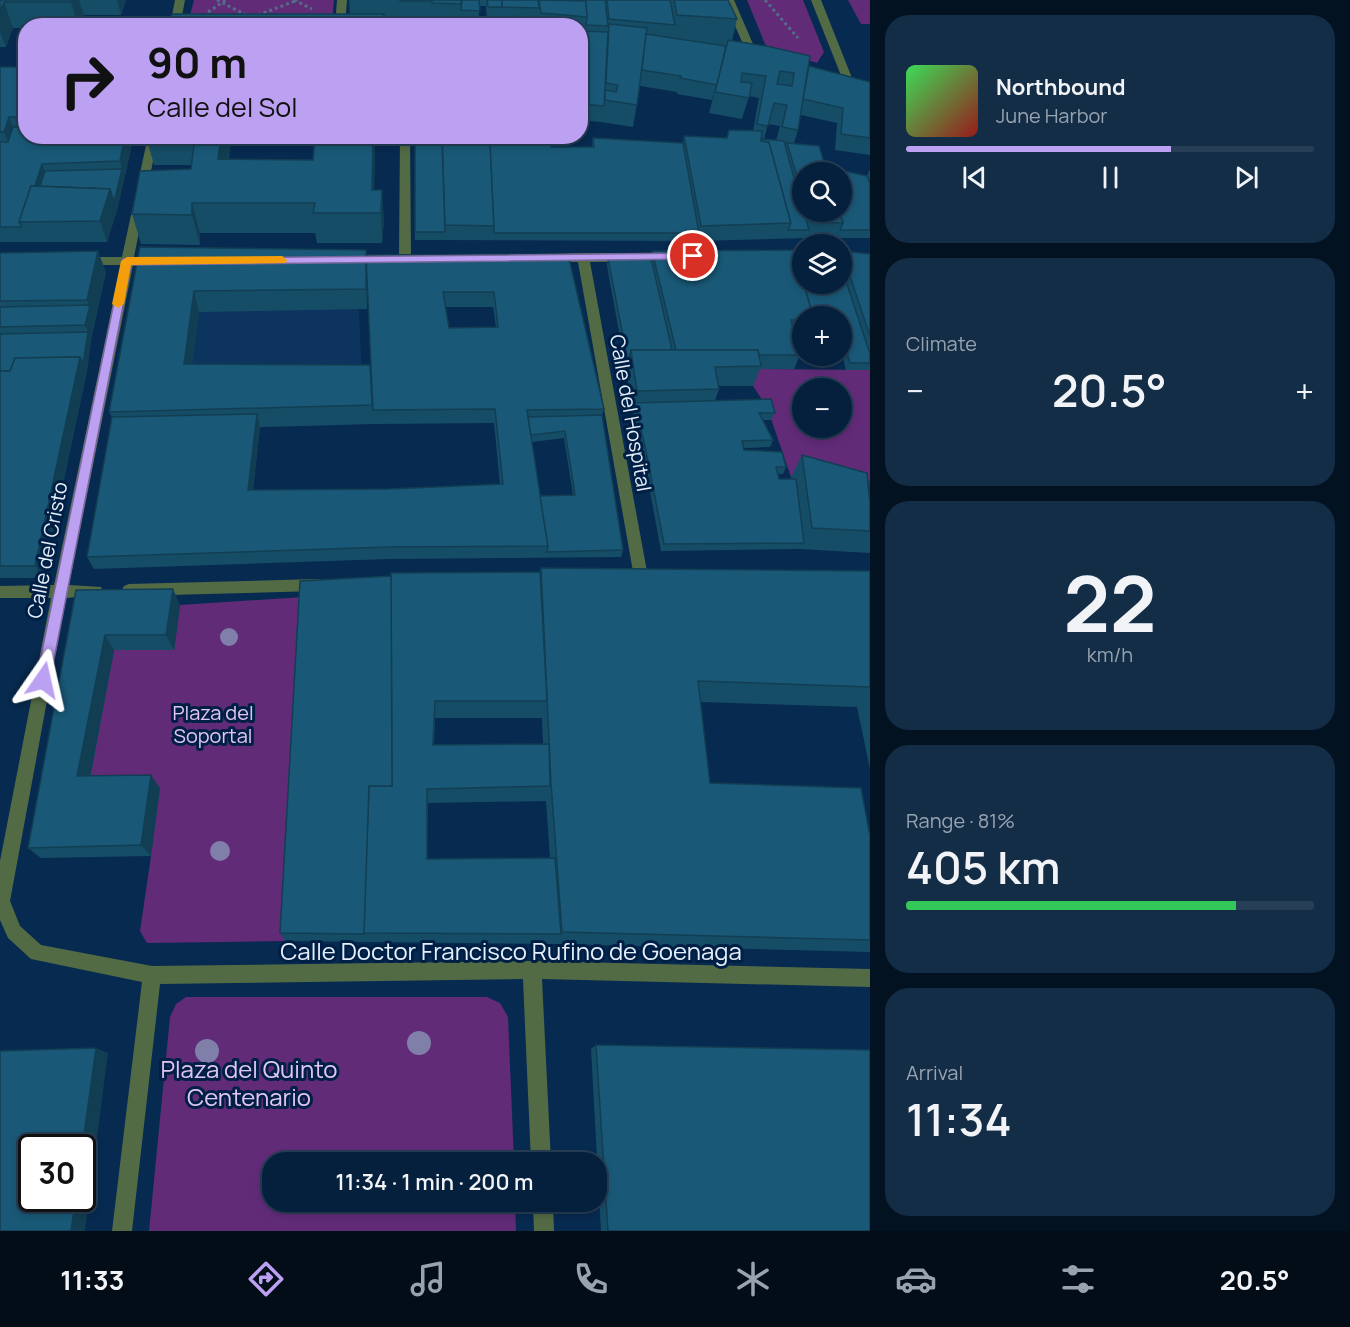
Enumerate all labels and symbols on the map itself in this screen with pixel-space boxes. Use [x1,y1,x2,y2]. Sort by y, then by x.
pin [667,230,718,281]
street label: Calle del Hospital [604,332,658,494]
street label: Calle del Cristo [21,479,74,621]
position arrow [11,648,75,712]
park label: Plaza del Soportal [172,699,254,749]
street label: Calle Doctor Francisco Rufino de Goenaga [280,934,742,967]
park label: Plaza del Quinto Centenario [160,1052,338,1113]
speed limit sign: 30 [18,1134,96,1212]

